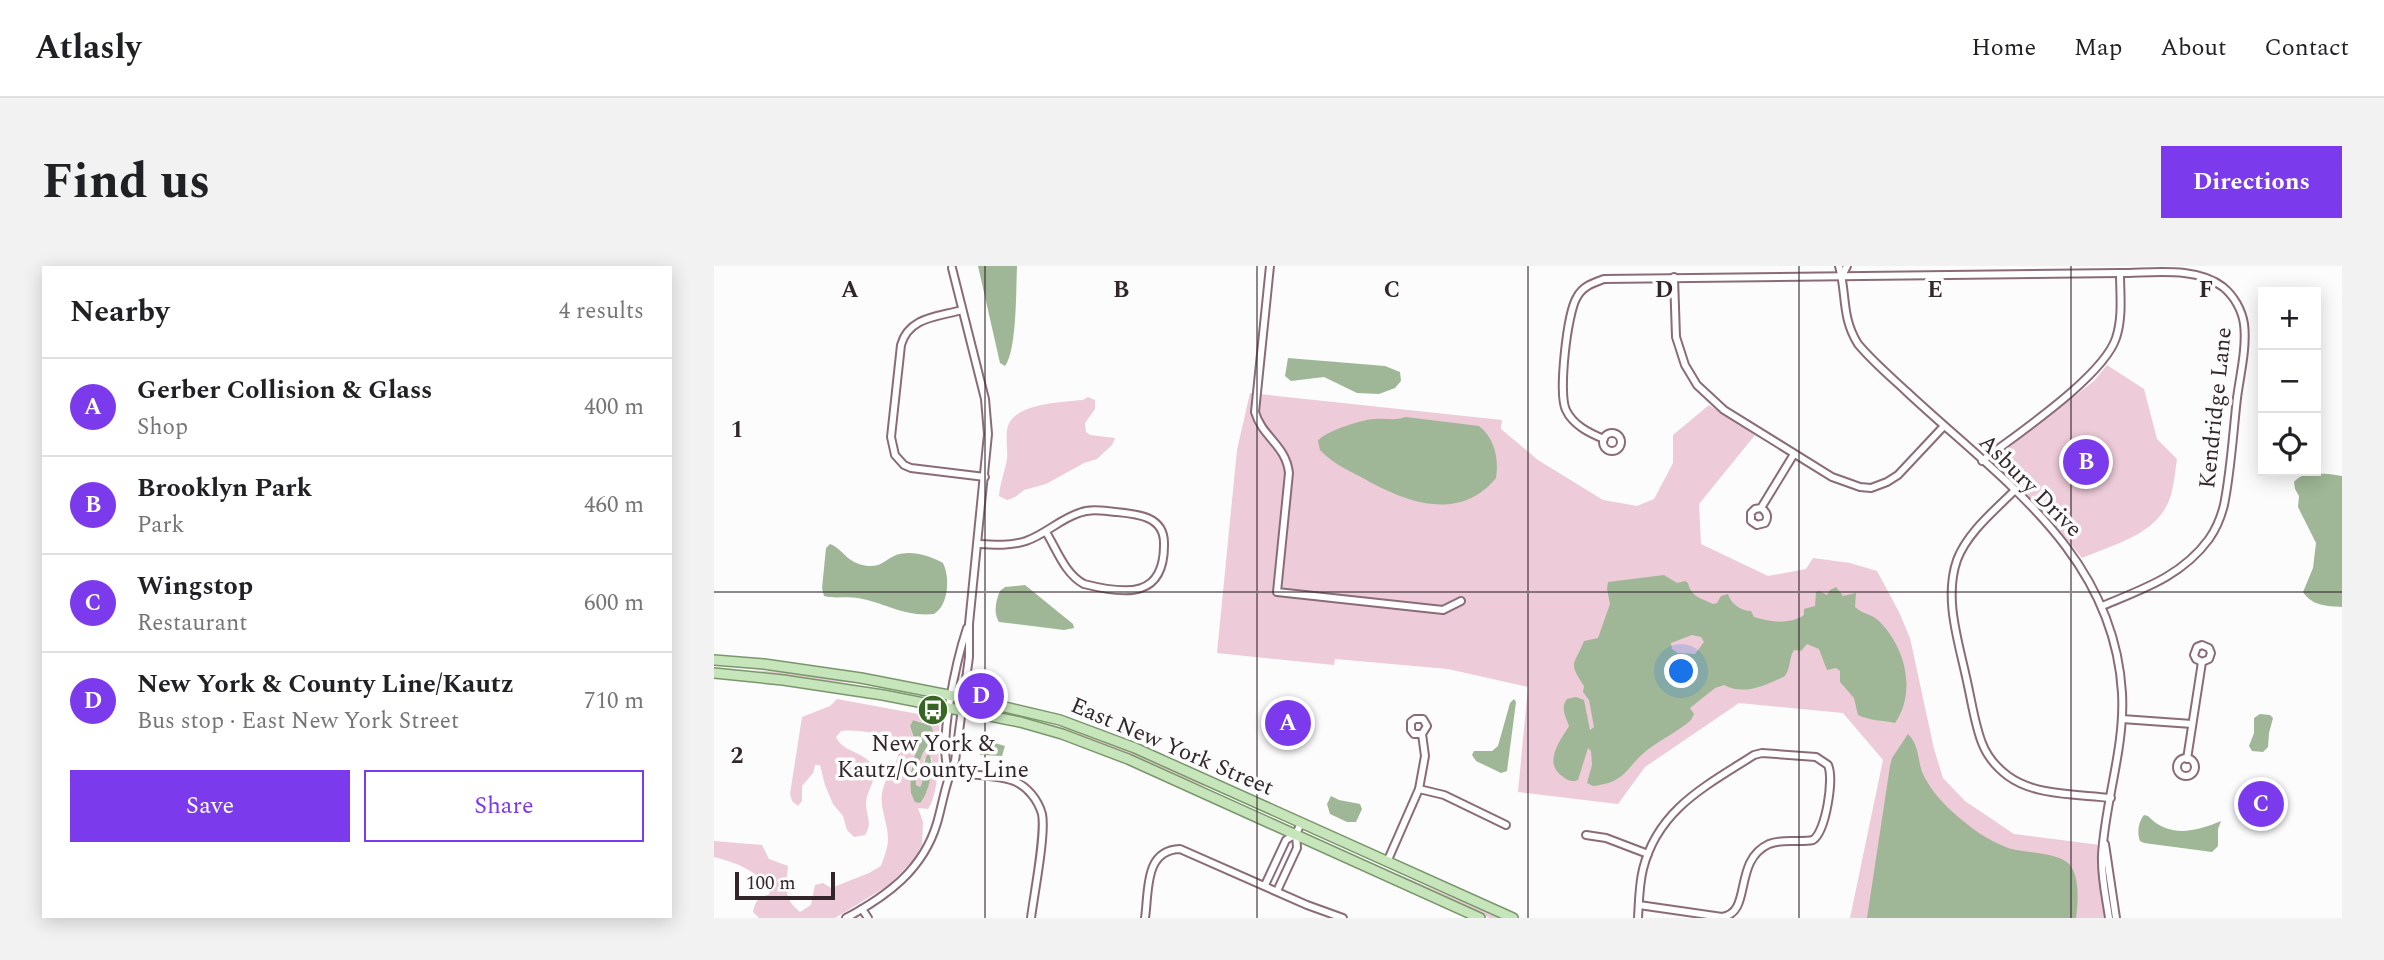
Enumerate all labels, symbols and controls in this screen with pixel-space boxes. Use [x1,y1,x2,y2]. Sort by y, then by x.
text: Atlasly [35,23,141,73]
text: Home [1971,30,2036,66]
text: Map [2074,30,2122,66]
text: About [2160,30,2226,66]
text: Contact [2264,30,2349,66]
text: Find us [42,145,210,220]
button: Directions [2161,146,2342,218]
text: A [841,273,859,308]
text: B [1113,273,1129,308]
text: C [1384,273,1400,308]
text: D [1655,273,1673,308]
text: E [1927,273,1943,308]
text: F [2199,273,2213,308]
map controls [2258,287,2321,476]
button: + [2258,287,2321,350]
text: Nearby [70,289,169,335]
text: 4 results [559,294,644,329]
street label: Kendridge Lane [2190,326,2242,490]
button: − [2258,350,2321,413]
text: Gerber Collision & Glass [137,370,432,410]
text: A [84,390,102,425]
text: 400 m [584,390,644,425]
text: Shop [137,410,188,445]
text: 1 [731,413,743,448]
button: locate [2258,413,2321,476]
street label: Asbury Drive [1970,426,2090,546]
pin: B [2063,436,2109,488]
text: Brooklyn Park [137,468,312,508]
text: B [85,488,101,523]
text: 460 m [584,488,644,523]
text: Park [137,508,184,543]
text: Wingstop [137,566,253,606]
text: C [85,586,101,621]
text: 600 m [584,586,644,621]
text: Restaurant [137,606,247,641]
your location [1664,654,1698,688]
text: New York & County Line/Kautz [137,664,514,704]
pin: D [958,670,1004,722]
text: D [84,684,102,719]
text: 710 m [584,684,644,719]
street label: East New York Street [1065,688,1279,806]
bus stop icon: New York & Kautz/County Line [916,693,950,727]
pin: A [1265,697,1311,749]
text: Bus stop · East New York Street [137,704,459,739]
place label: New York & Kautz/County Line [837,727,1029,788]
text: 2 [731,739,744,774]
button: Save [70,770,350,842]
button: Share [364,770,644,842]
pin: C [2238,778,2284,830]
scale bar [735,869,835,901]
text: 100 m [746,869,796,898]

